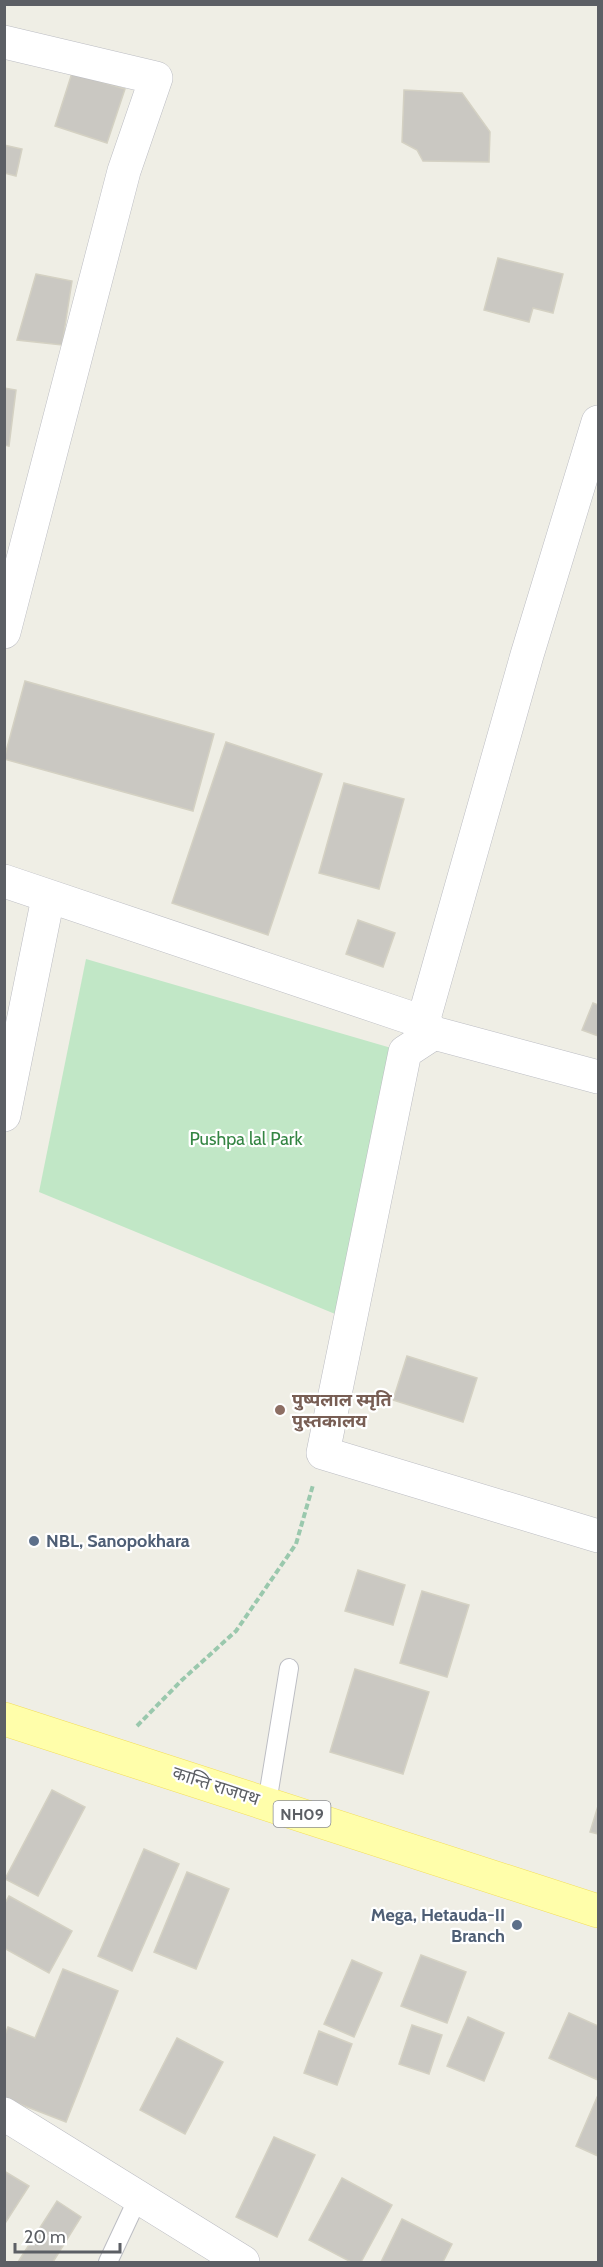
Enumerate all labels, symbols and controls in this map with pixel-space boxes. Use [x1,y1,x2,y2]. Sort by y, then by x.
park label: Pushpa lal Park [189,1128,304,1150]
place label: पुष्पलाल स्मृति पुस्तकालय [292,1389,393,1432]
marker: पुष्पलाल स्मृति पुस्तकालय [273,1403,287,1417]
place label: NBL, Sanopokhara [46,1530,190,1552]
marker: NBL, Sanopokhara [27,1534,41,1548]
street label: कान्ति राजपथ [170,1762,263,1811]
road number: NH09 [274,1801,330,1827]
place label: Mega, Hetauda-II Branch [371,1904,505,1947]
marker: Mega, Hetauda-II Branch [510,1918,524,1932]
scale bar [15,2216,120,2254]
text: 20 m [24,2226,66,2248]

